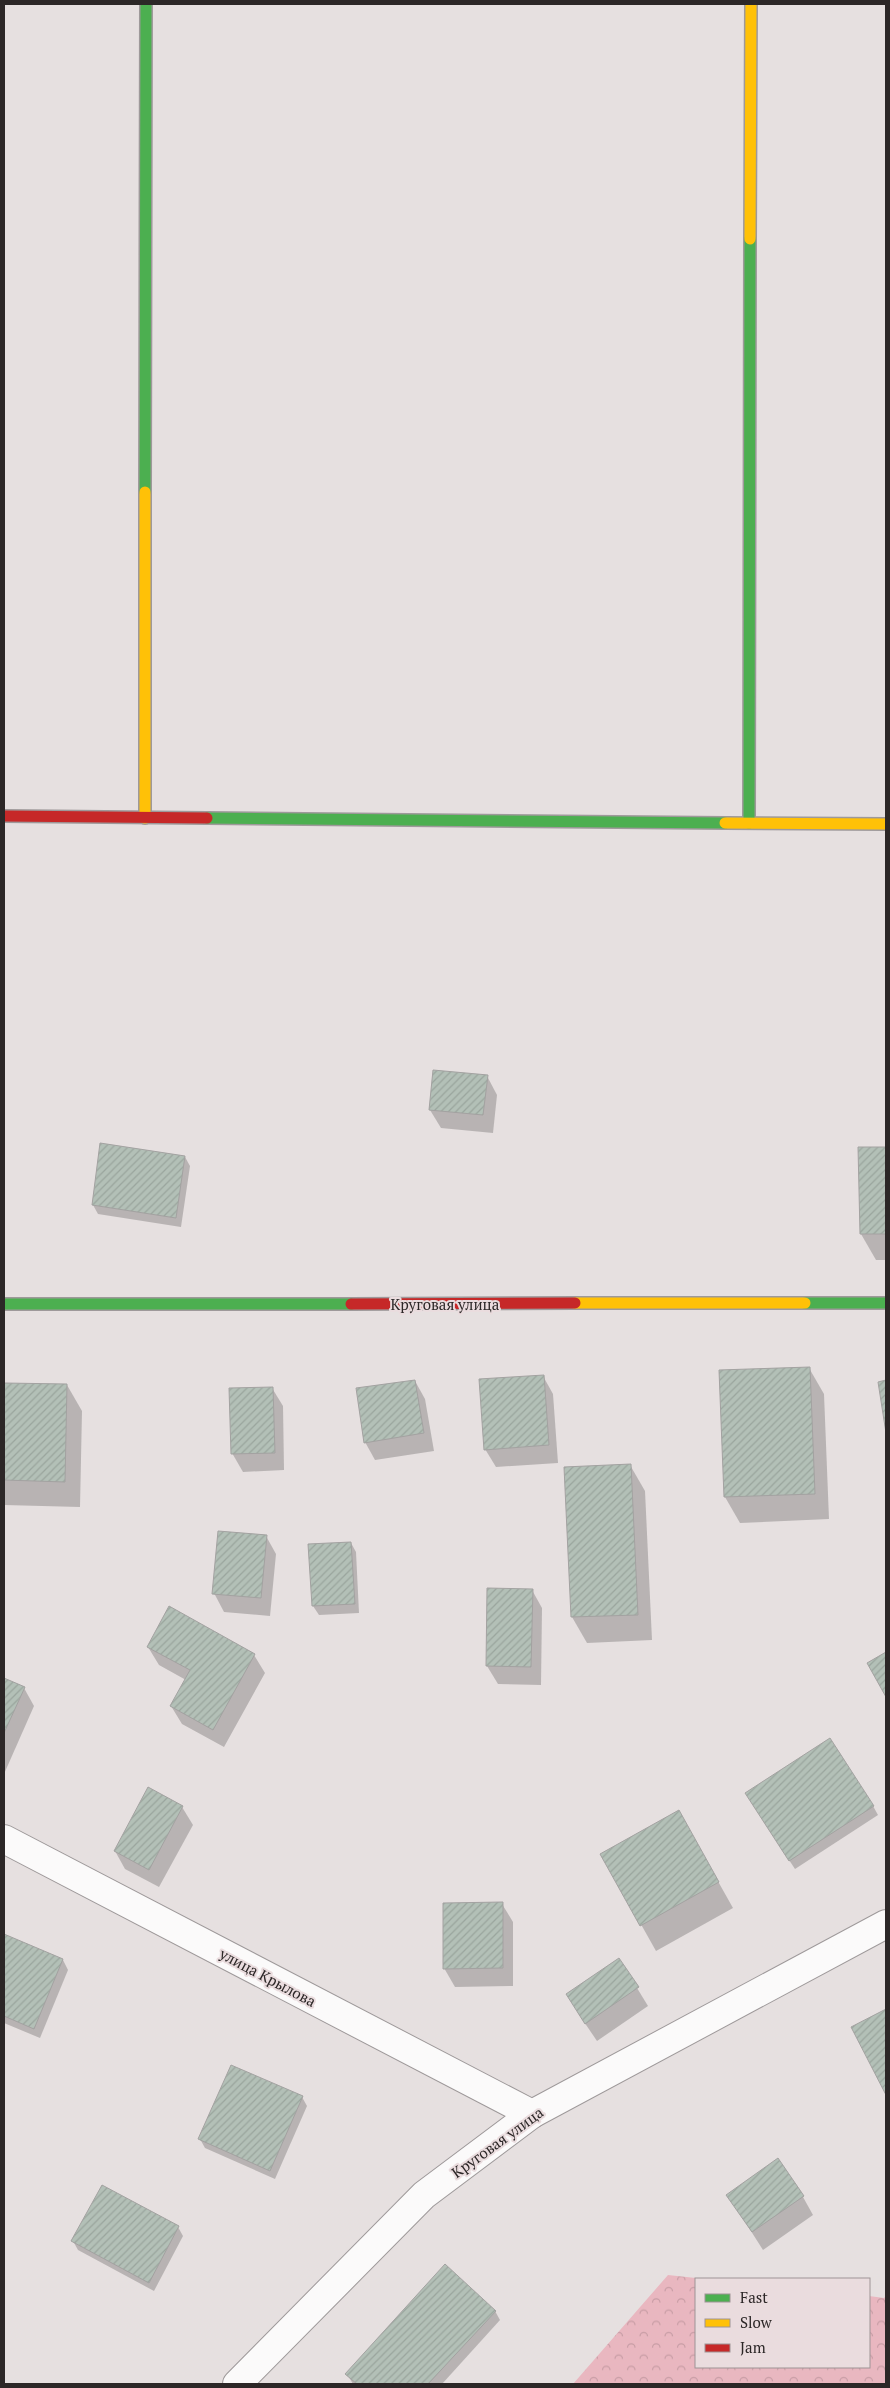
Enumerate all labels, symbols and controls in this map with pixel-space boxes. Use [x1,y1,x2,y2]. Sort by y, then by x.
street label: Круговая улица [391,1294,500,1314]
street label: улица Крылова [215,1943,320,2011]
street label: Круговая улица [447,2102,547,2182]
legend [695,2278,870,2368]
text: Fast [740,2287,768,2307]
text: Slow [740,2312,773,2332]
text: Jam [740,2337,766,2357]

